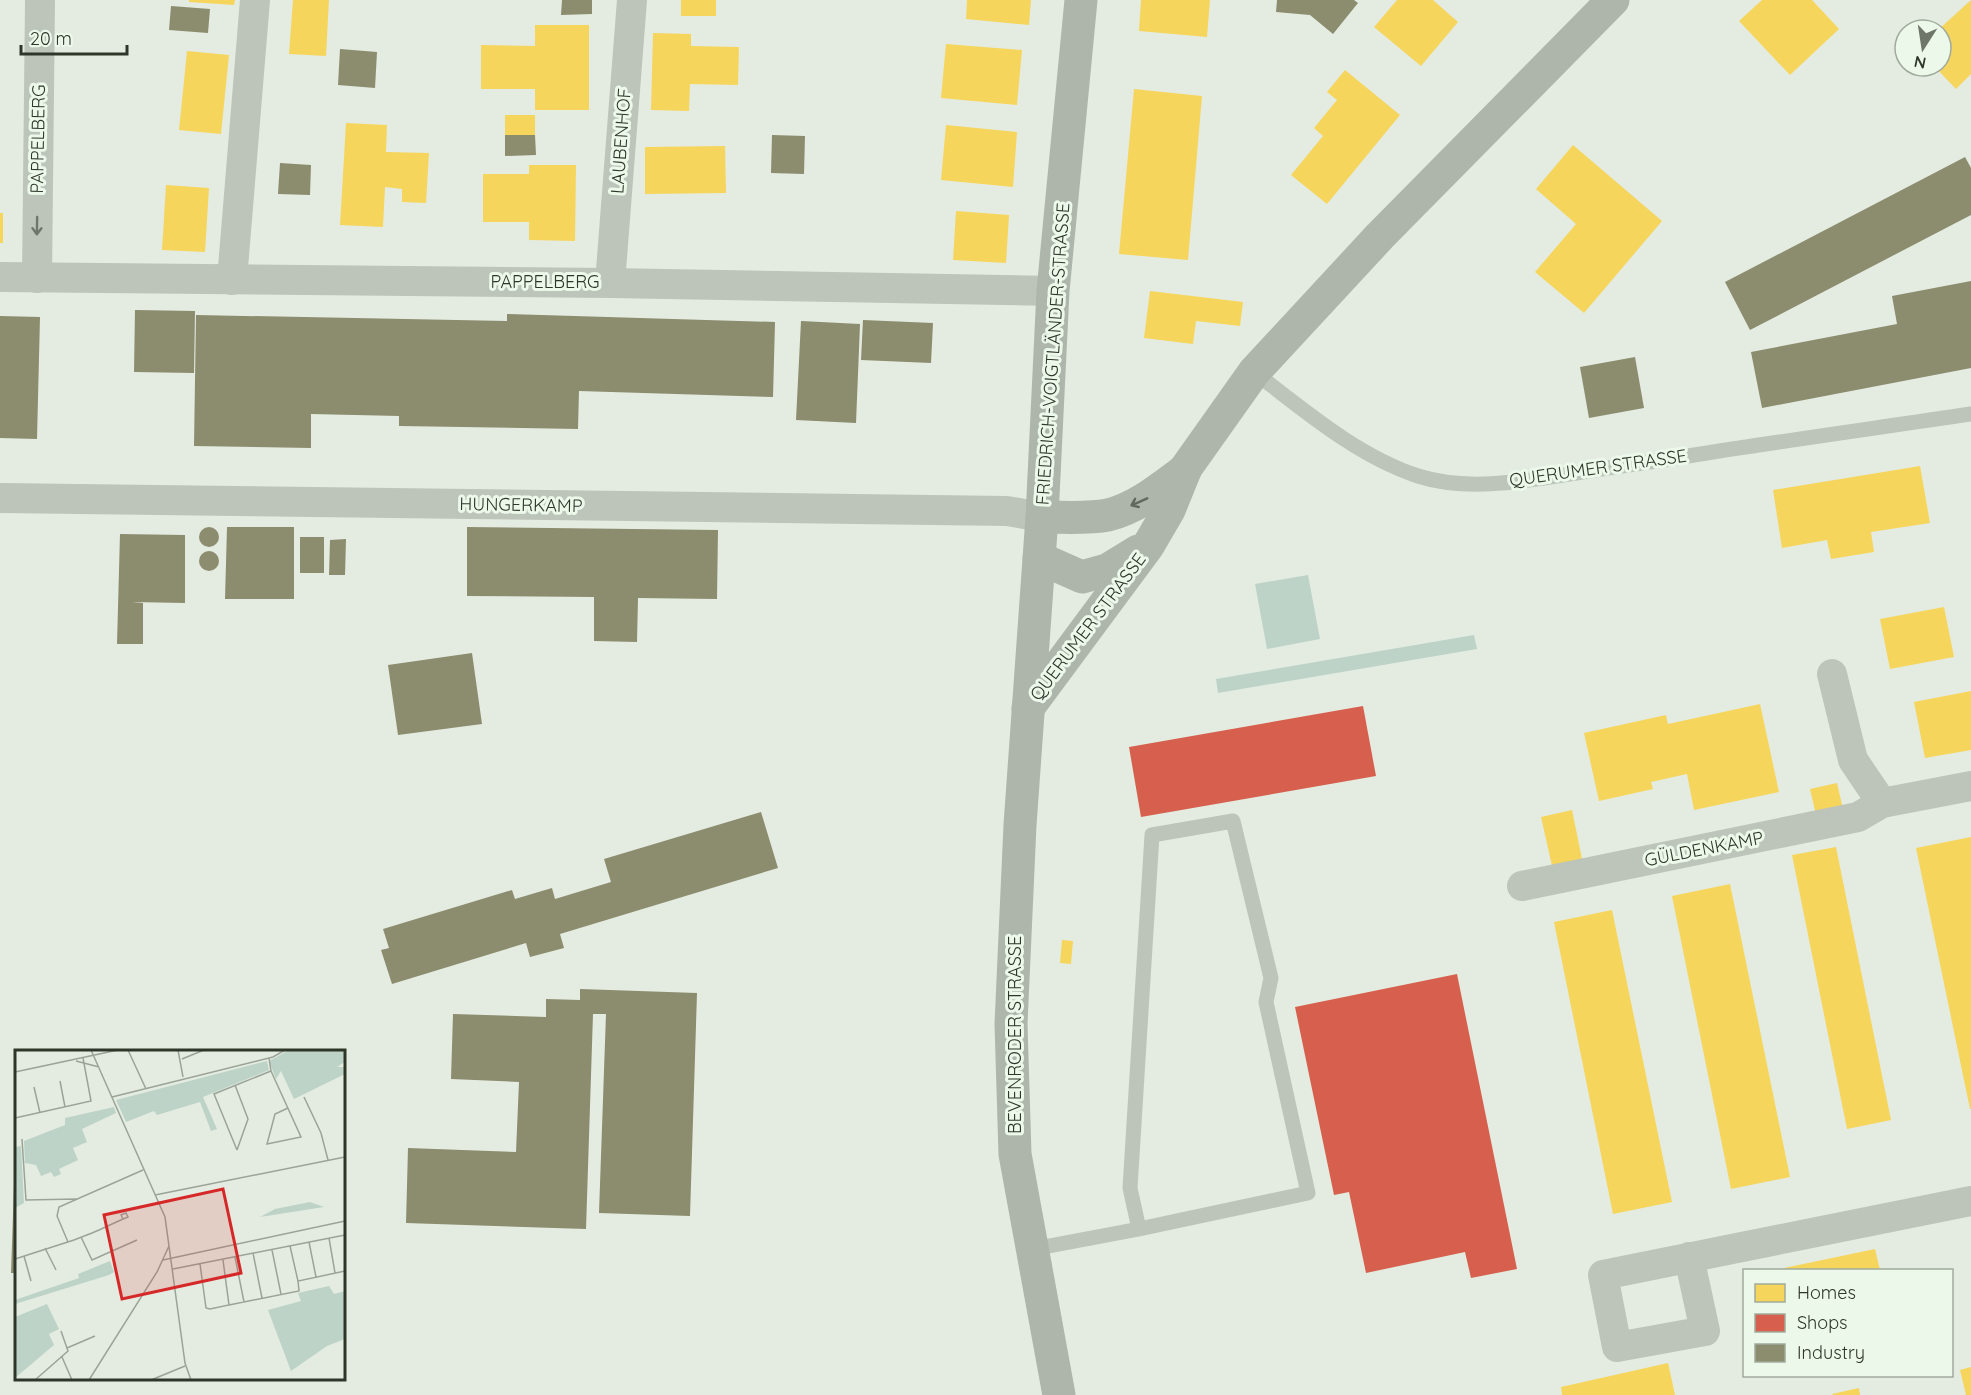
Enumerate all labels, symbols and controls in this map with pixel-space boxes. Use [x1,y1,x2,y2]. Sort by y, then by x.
scale bar [21,18,128,56]
north arrow [1893,18,1953,78]
text: 20 m [30,27,72,50]
text: N [1912,52,1928,74]
street label: PAPPELBERG [25,84,50,194]
street label: LAUBENHOF [605,87,636,195]
street label: FRIEDRICH-VOIGTLÄNDER-STRASSE [1030,202,1075,506]
one-way arrow [31,216,43,236]
street label: PAPPELBERG [490,270,600,293]
street label: QUERUMER STRASSE [1508,444,1688,491]
street label: HUNGERKAMP [459,492,583,517]
one-way arrow [1130,496,1148,508]
street label: QUERUMER STRASSE [1025,548,1151,705]
street label: GÜLDENKAMP [1643,826,1765,871]
street label: BEVENRODER STRASSE [1003,936,1026,1134]
inset map [15,1050,345,1380]
legend [1743,1269,1953,1377]
text: Homes [1797,1281,1856,1304]
text: Shops [1797,1311,1848,1334]
text: Industry [1797,1341,1865,1364]

